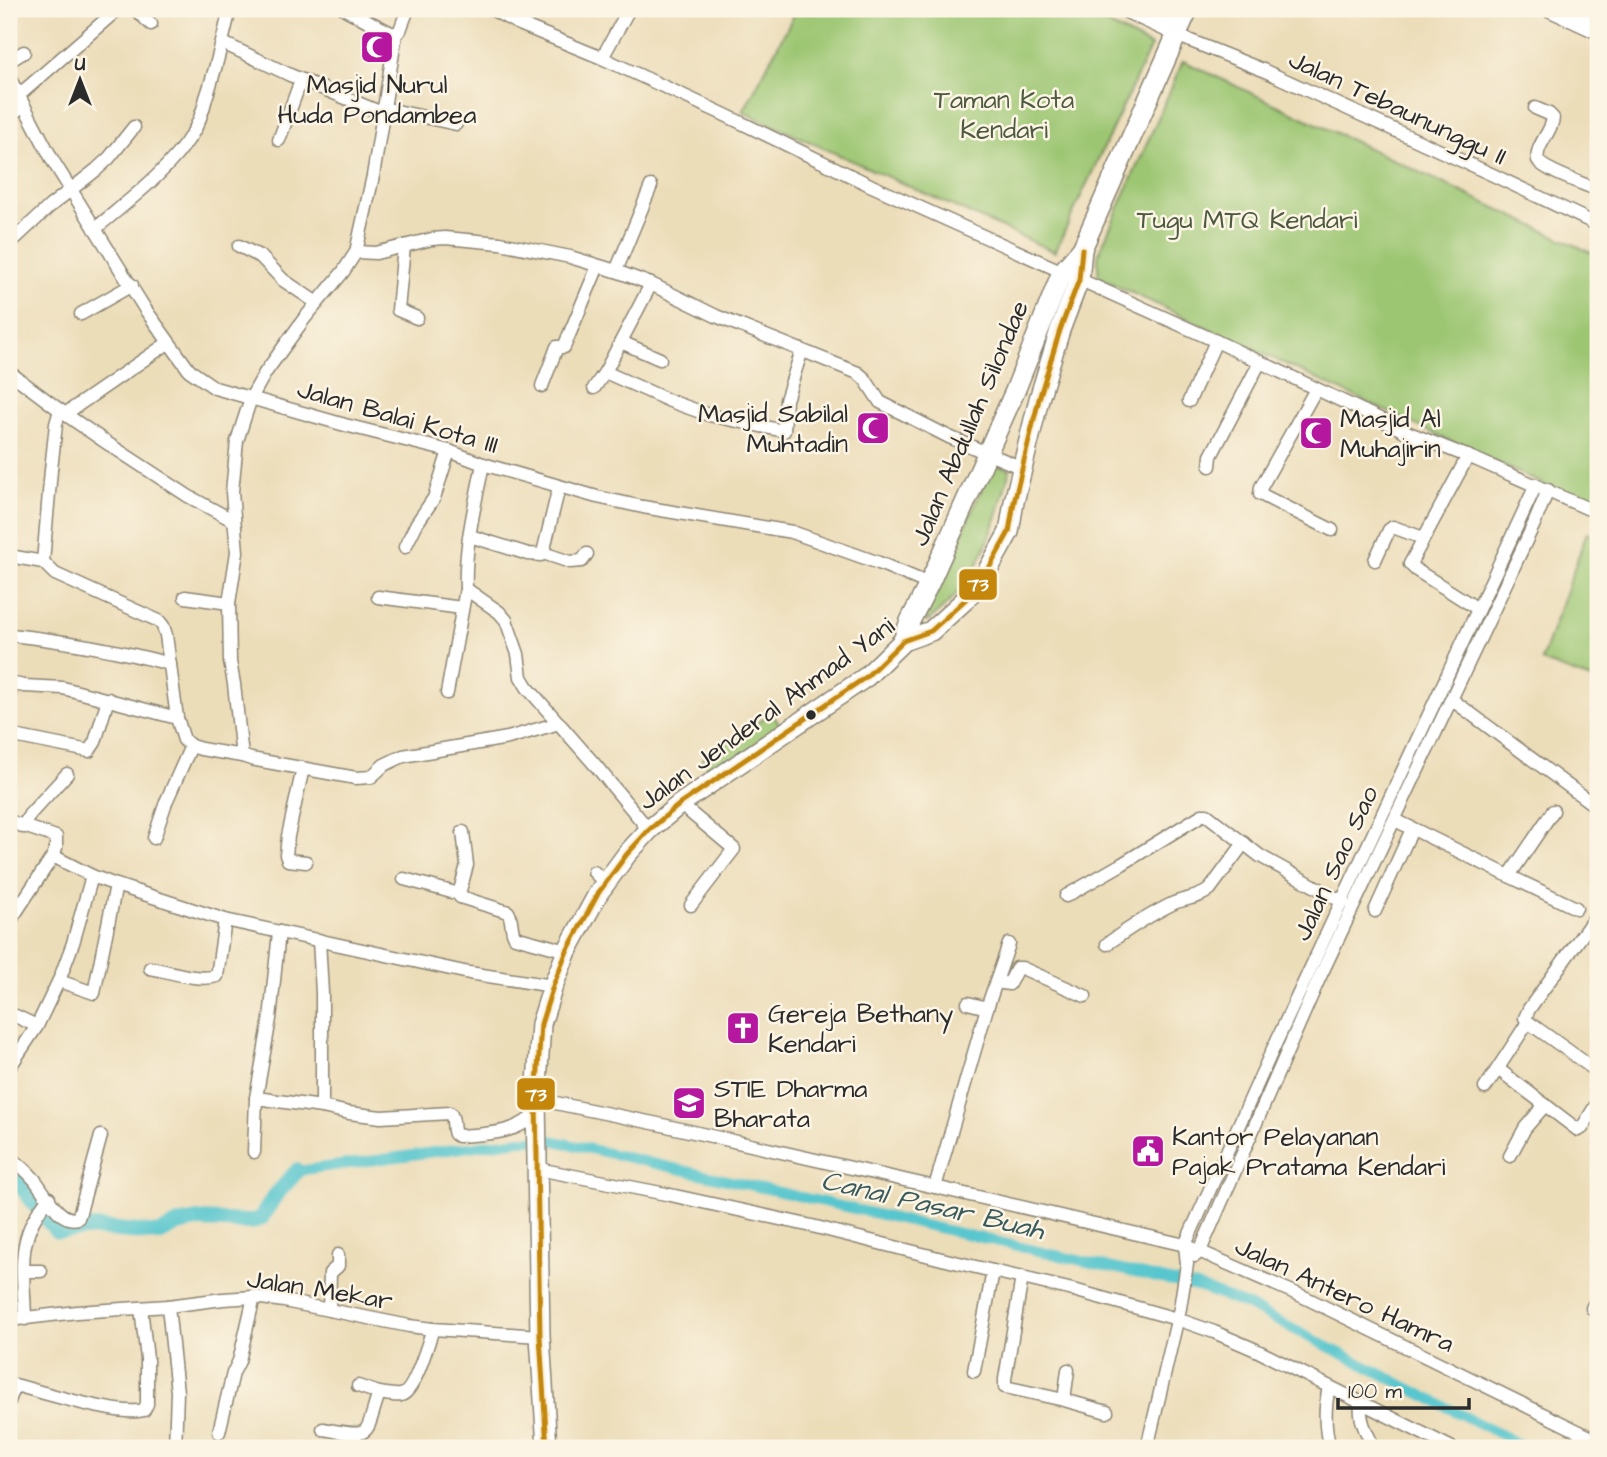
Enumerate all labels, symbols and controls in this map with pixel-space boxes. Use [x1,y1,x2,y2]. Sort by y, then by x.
mosque icon: Masjid Nurul Huda Pondambea [358,28,396,66]
street label: Jalan Tebaununggu II [1282,42,1512,176]
north arrow [46,46,116,116]
text: U [75,51,86,78]
place label: Masjid Nurul Huda Pondambea [278,67,476,133]
park label: Taman Kota Kendari [934,82,1074,148]
park label: Tugu MTQ Kendari [1137,202,1357,240]
street label: Jalan Abdullah Silondae [902,295,1038,552]
street label: Jalan Balai Kota III [293,371,502,463]
place label: Masjid Sabilal Muhtadin [698,396,848,462]
place label: Masjid Al Muhajirin [1340,401,1441,467]
mosque icon: Masjid Sabilal Muhtadin [854,409,892,447]
mosque icon: Masjid Al Muhajirin [1297,414,1335,452]
line badge: 73 [958,568,998,601]
text: 73 [966,572,989,599]
street label: Jalan Jenderal Ahmad Yani [631,608,902,819]
unlabelled marker [804,708,818,722]
street label: Jalan Sao Sao [1284,780,1388,947]
place label: Gereja Bethany Kendari [768,996,953,1062]
church icon: Gereja Bethany Kendari [724,1009,762,1047]
place label: STIE Dharma Bharata [714,1071,867,1137]
line badge: 73 [516,1077,556,1111]
text: 73 [524,1082,547,1109]
school or university icon: STIE Dharma Bharata [670,1084,708,1122]
place label: Kantor Pelayanan Pajak Pratama Kendari [1172,1119,1446,1185]
public building icon: Kantor Pelayanan Pajak Pratama Kendari [1129,1132,1167,1170]
water label: Canal Pasar Buah [818,1161,1049,1250]
street label: Jalan Antero Hamra [1229,1228,1460,1362]
street label: Jalan Mekar [245,1261,395,1319]
scale bar [1338,1366,1469,1410]
text: 100 m [1348,1377,1403,1406]

